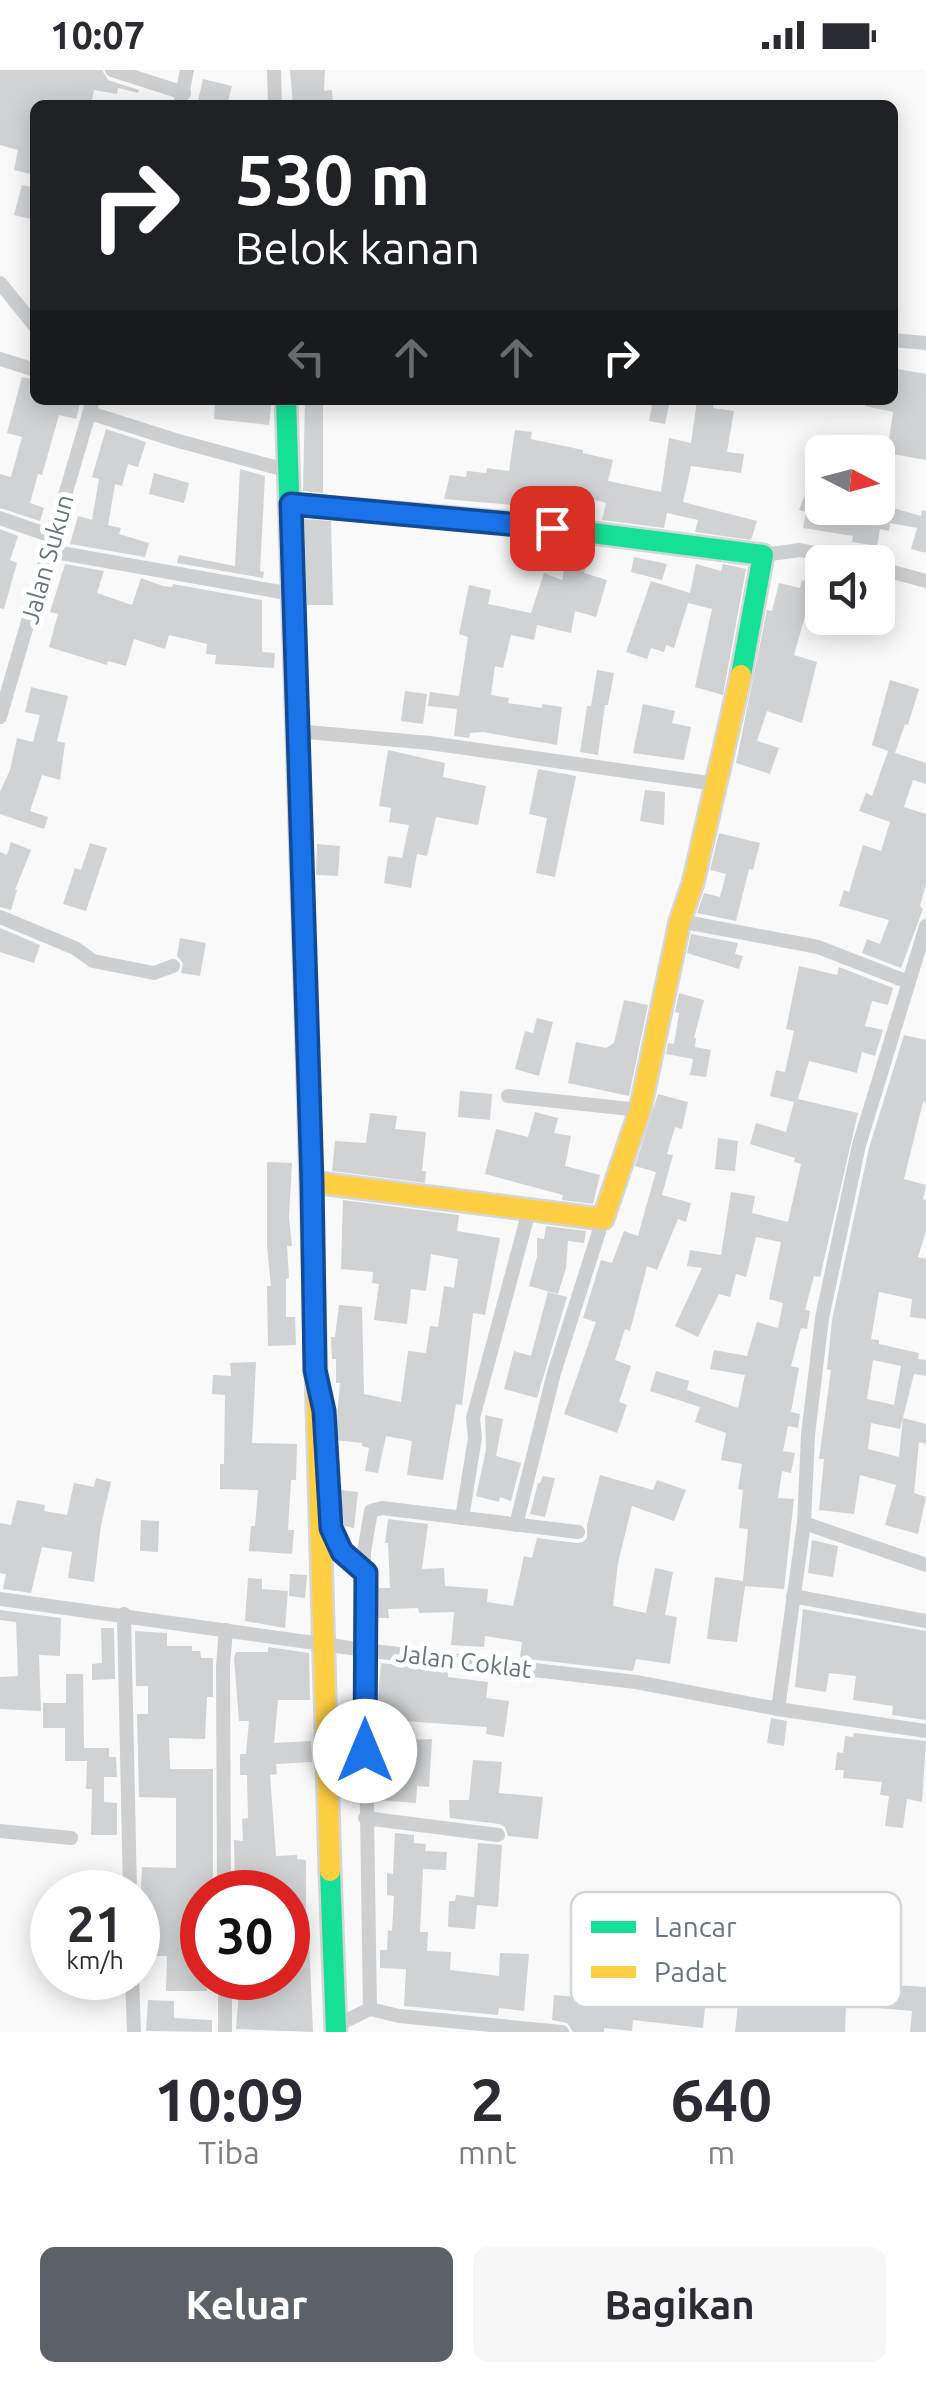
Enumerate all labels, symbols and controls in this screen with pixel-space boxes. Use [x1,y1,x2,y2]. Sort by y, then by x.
text: 10:07 [50,14,145,56]
icon: right [70,140,200,270]
text: 530 m [235,140,430,218]
text: Belok kanan [235,222,480,273]
icon: left [279,330,334,385]
icon: ahead [384,330,439,385]
icon: ahead [489,330,544,385]
icon: right [594,330,649,385]
north arrow [805,435,895,525]
map controls [805,435,895,635]
pin [510,486,595,571]
street label: Jalan Sukun [15,491,79,627]
icon: arrive [525,501,580,556]
button: sound [805,545,895,635]
street label: Jalan Coklat [395,1639,534,1683]
position arrow [313,1699,417,1803]
speed limit sign: 30 [180,1870,310,2000]
legend [571,1892,901,2007]
text: 21 [67,1895,123,1951]
text: Lancar [654,1911,737,1942]
text: km/h [66,1946,124,1974]
text: Padat [654,1956,727,1987]
text: 10:09 [154,2065,304,2132]
text: 2 [470,2065,504,2132]
text: 640 [671,2065,772,2132]
text: Tiba [198,2134,260,2170]
text: mnt [458,2134,517,2170]
text: m [707,2134,735,2170]
button: Keluar [40,2247,453,2362]
button: Bagikan [473,2247,886,2362]

